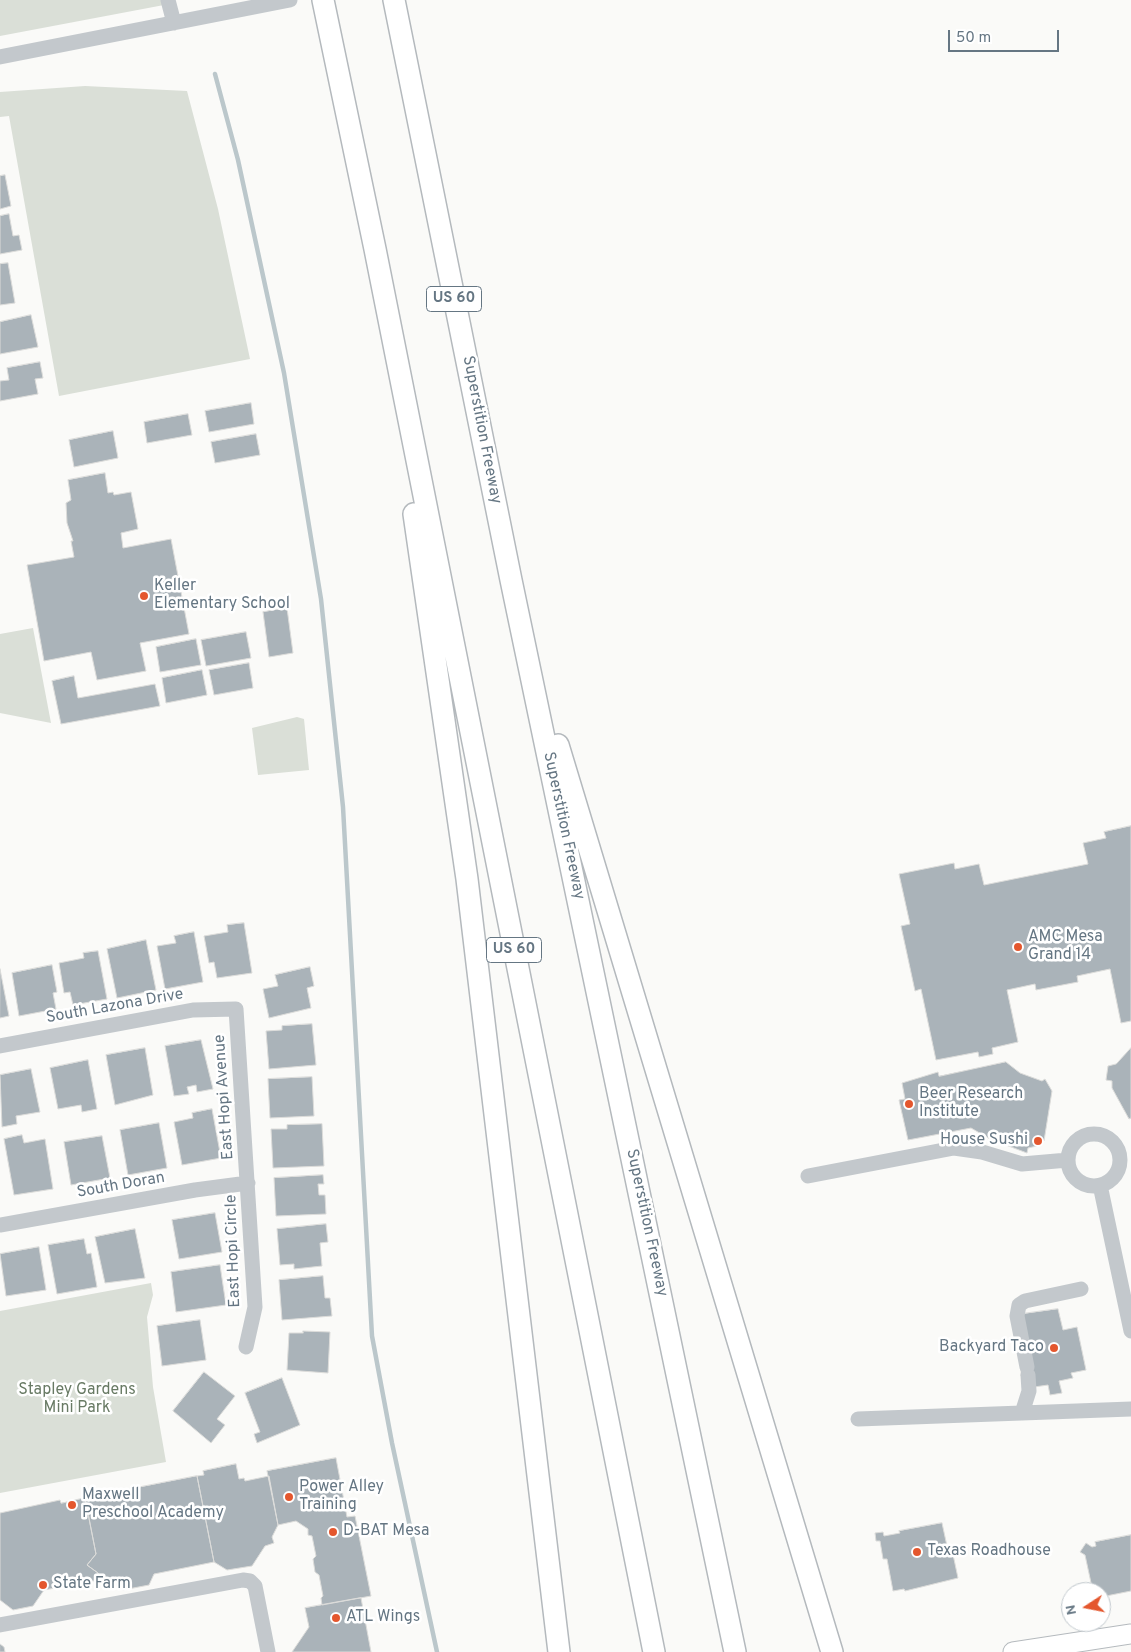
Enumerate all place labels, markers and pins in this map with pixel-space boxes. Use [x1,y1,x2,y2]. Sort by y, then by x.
place label: Keller Elementary School [154,577,290,615]
marker: Keller Elementary School [138,590,150,602]
place label: AMC Mesa Grand 14 [1028,928,1103,966]
marker: AMC Mesa Grand 14 [1012,941,1024,953]
place label: Beer Research Institute [919,1085,1023,1123]
marker: Beer Research Institute [903,1098,915,1110]
place label: House Sushi [940,1131,1028,1151]
marker: House Sushi [1032,1135,1044,1147]
place label: Backyard Taco [939,1338,1044,1358]
marker: Backyard Taco [1048,1342,1060,1354]
place label: Power Alley Training [299,1478,384,1516]
place label: Maxwell Preschool Academy [82,1486,224,1524]
marker: Power Alley Training [283,1491,295,1503]
marker: Maxwell Preschool Academy [66,1499,78,1511]
place label: D-BAT Mesa [343,1522,429,1542]
marker: D-BAT Mesa [327,1526,339,1538]
place label: Texas Roadhouse [927,1542,1051,1562]
marker: Texas Roadhouse [911,1546,923,1558]
place label: State Farm [53,1575,131,1595]
marker: State Farm [37,1579,49,1591]
place label: ATL Wings [346,1608,420,1628]
marker: ATL Wings [330,1612,342,1624]

